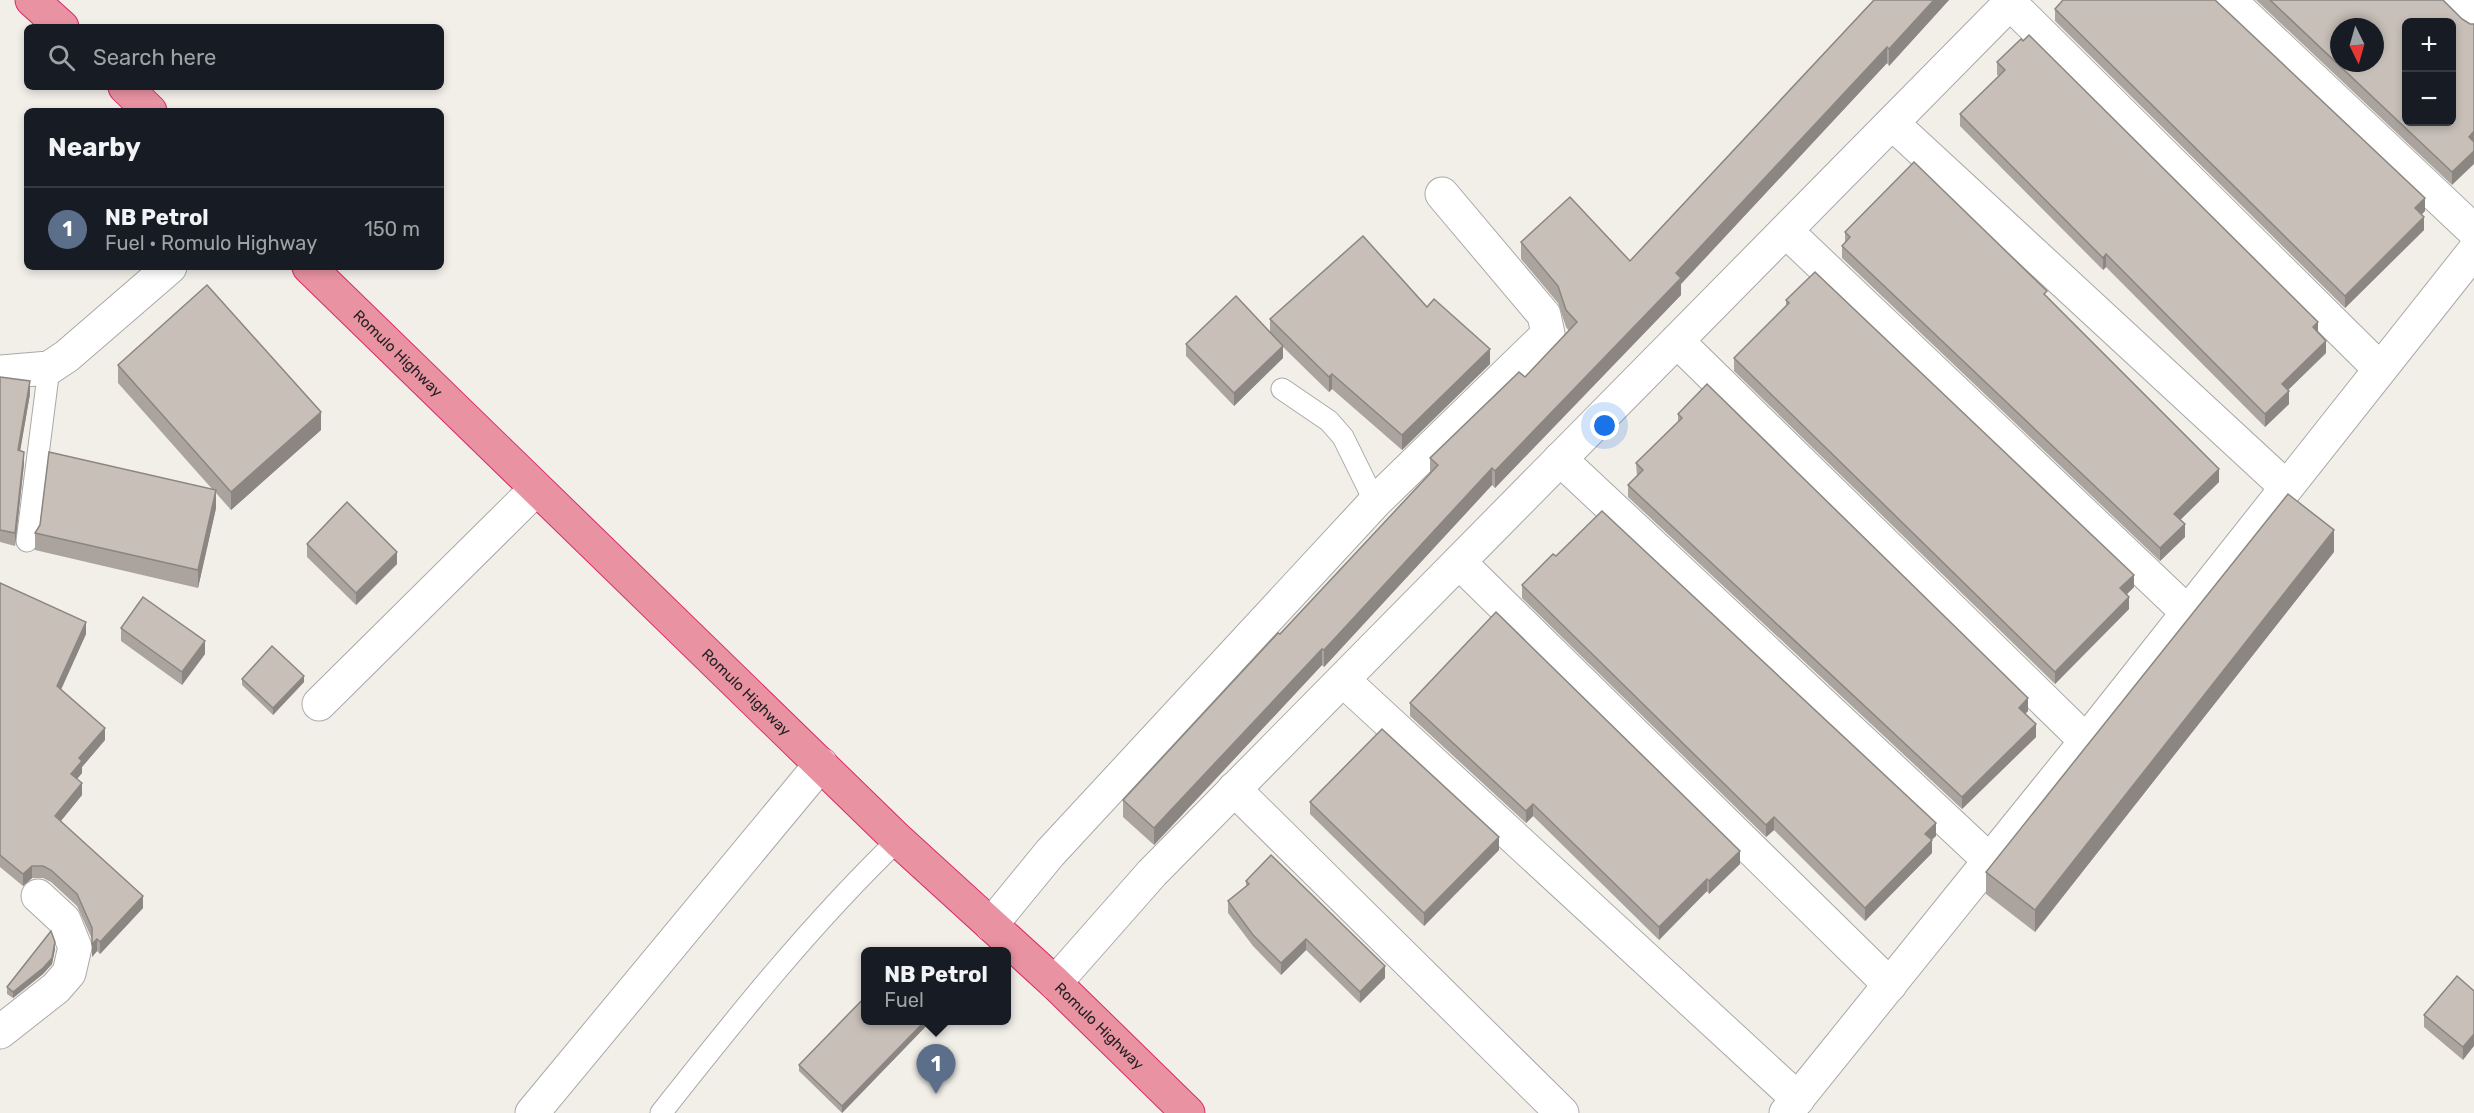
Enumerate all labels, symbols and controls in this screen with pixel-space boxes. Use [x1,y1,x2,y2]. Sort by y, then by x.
north arrow [2330,18,2384,72]
map controls [2402,18,2456,126]
button: + [2402,18,2456,72]
search box [24,24,444,90]
icon: search [45,41,78,74]
text: Search here [93,44,216,71]
button: − [2402,72,2456,126]
text: Nearby [48,132,141,163]
text: NB Petrol [105,204,209,231]
text: 1 [63,217,72,241]
text: 150 m [364,217,420,241]
text: Fuel · Romulo Highway [105,231,317,255]
street label: Romulo Highway [350,306,446,401]
your location [1590,411,1619,440]
street label: Romulo Highway [698,645,795,740]
popup [861,947,1011,1025]
text: NB Petrol [884,961,988,988]
street label: Romulo Highway [1051,979,1147,1074]
text: Fuel [884,988,924,1012]
pin: 1 [916,1044,956,1094]

